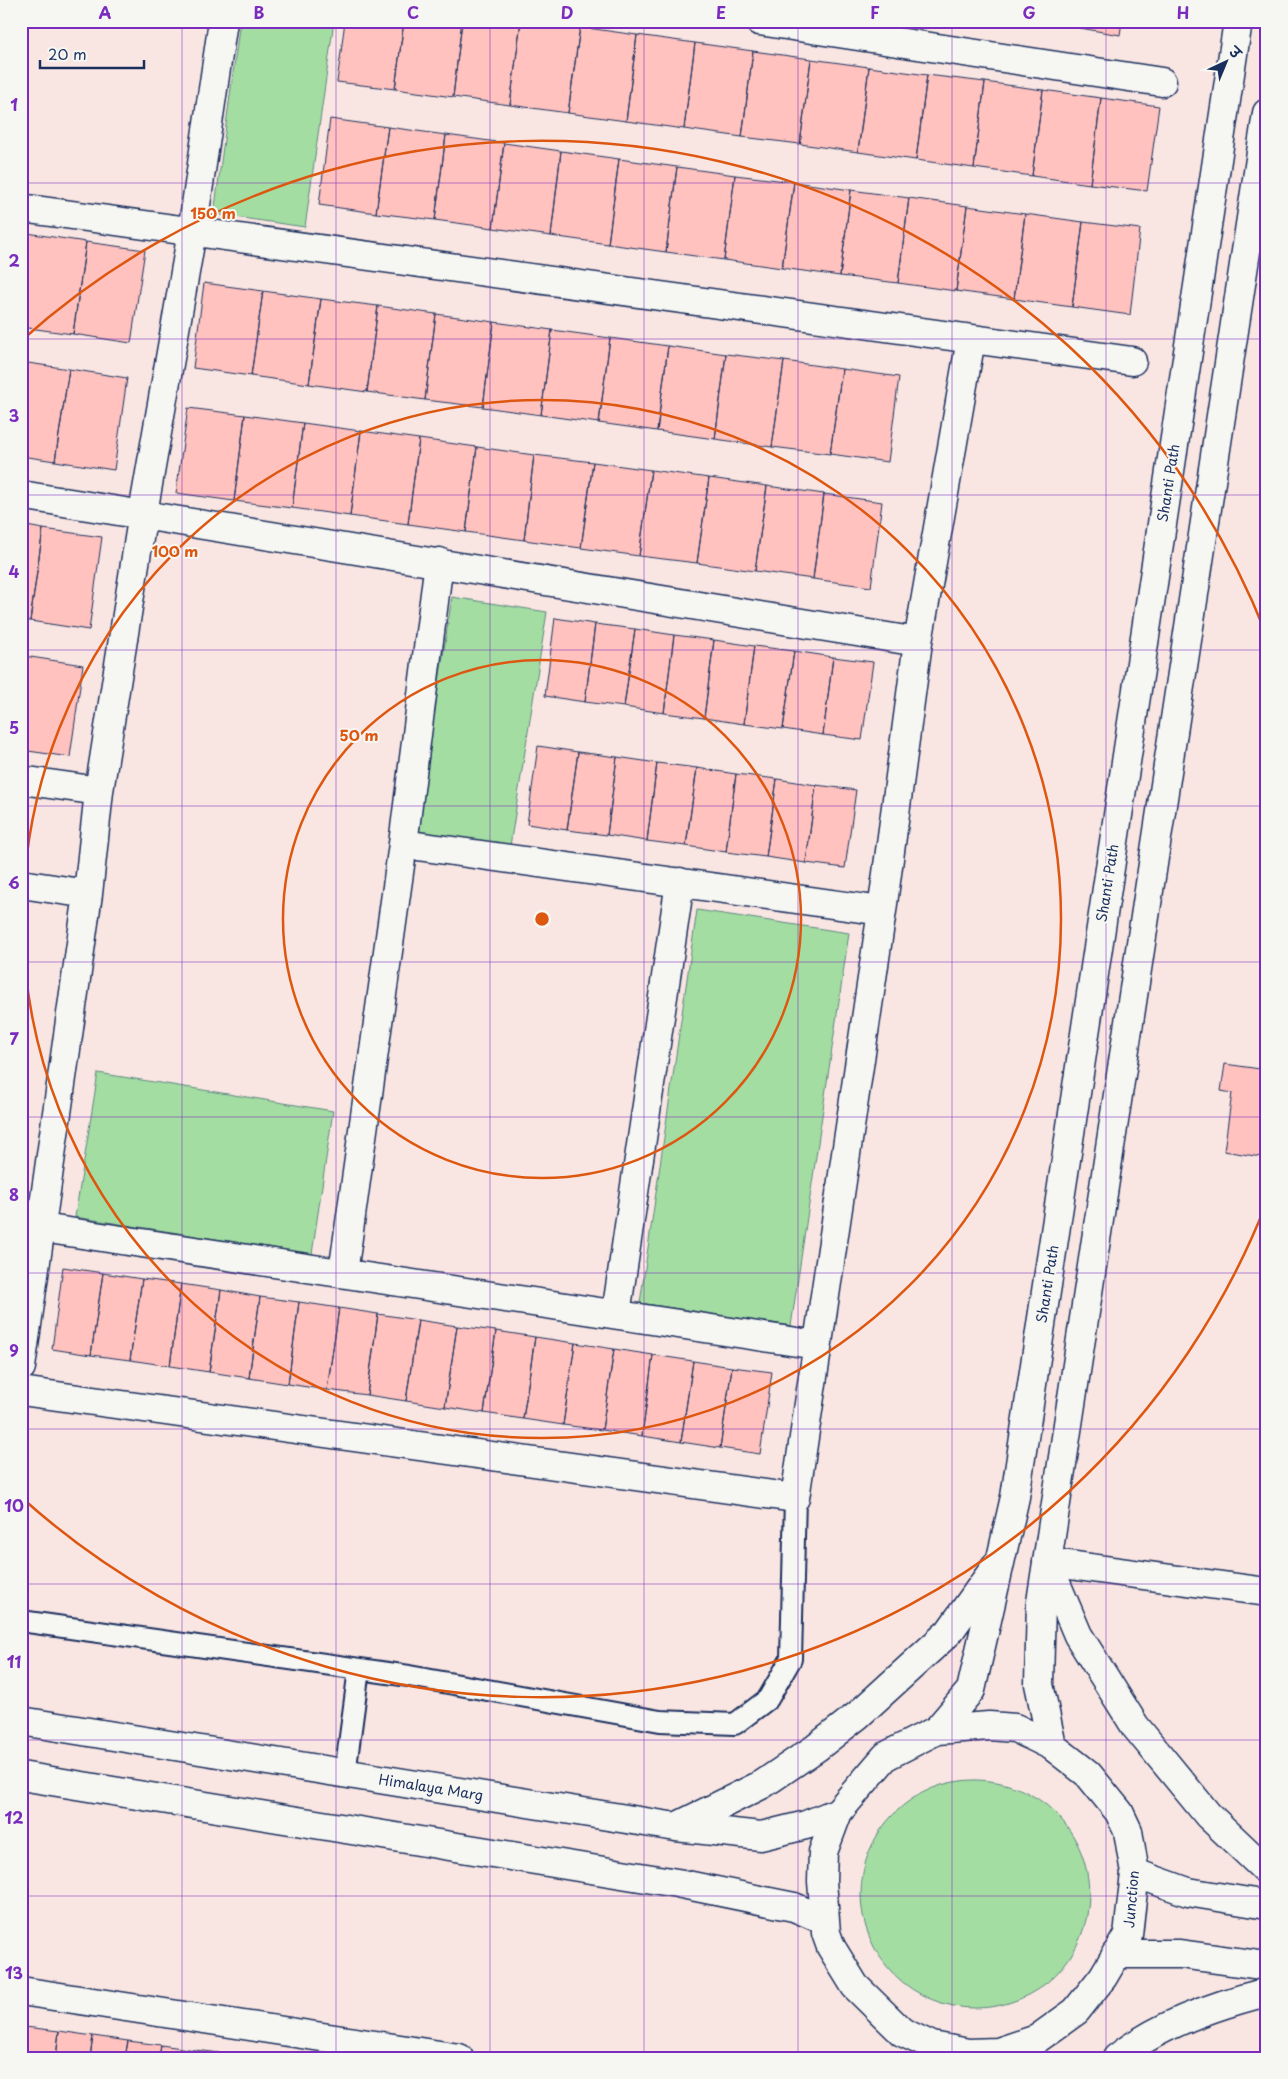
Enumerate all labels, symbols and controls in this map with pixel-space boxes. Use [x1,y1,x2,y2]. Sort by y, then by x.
text: A [99,0,112,24]
text: B [254,0,265,24]
text: C [407,0,419,24]
text: D [561,0,573,24]
text: E [716,0,726,24]
text: F [870,0,880,24]
text: G [1022,0,1036,24]
text: H [1177,0,1189,24]
scale bar [40,38,144,70]
north arrow [1200,38,1250,88]
text: उ [1223,40,1247,64]
text: 20 m [48,42,87,65]
text: 1 [10,92,18,116]
text: 150 m [190,201,236,224]
text: 2 [8,248,20,272]
text: 3 [9,403,19,427]
street label: Shanti Path [1151,442,1185,524]
text: 100 m [152,539,198,562]
text: 4 [9,559,20,583]
text: 5 [9,715,19,739]
text: 50 m [340,723,378,746]
street label: Shanti Path [1090,842,1124,924]
text: 6 [8,870,20,894]
centre of rings [533,910,551,928]
text: 7 [9,1026,19,1050]
text: 8 [9,1182,19,1206]
street label: Shanti Path [1030,1243,1064,1325]
text: 9 [9,1338,19,1362]
text: 10 [4,1493,24,1517]
text: 11 [7,1649,21,1673]
street label: Himalaya Marg [377,1768,485,1806]
text: 12 [5,1805,23,1829]
street label: Junction [1118,1869,1144,1929]
text: 13 [5,1960,23,1984]

